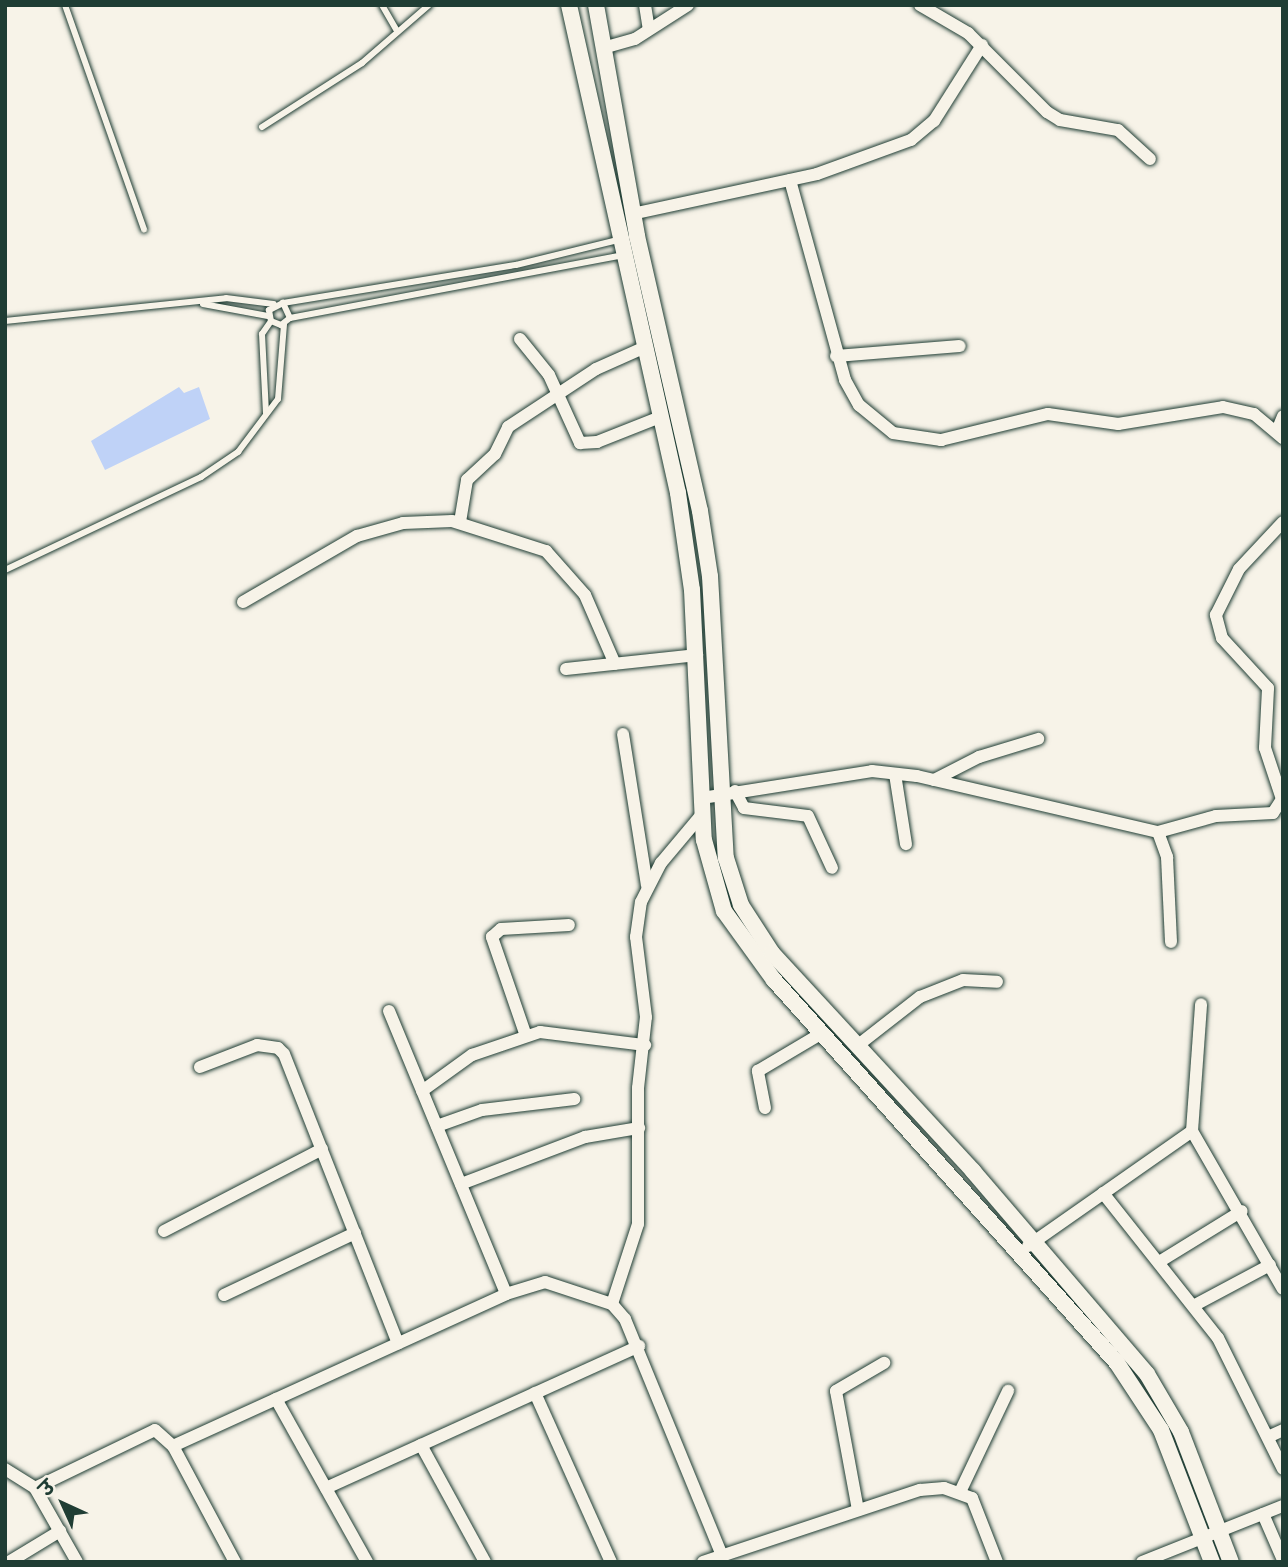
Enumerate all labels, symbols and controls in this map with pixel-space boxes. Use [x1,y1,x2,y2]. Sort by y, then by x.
north arrow [28,1469,98,1539]
text: उ [34,1475,62,1503]

